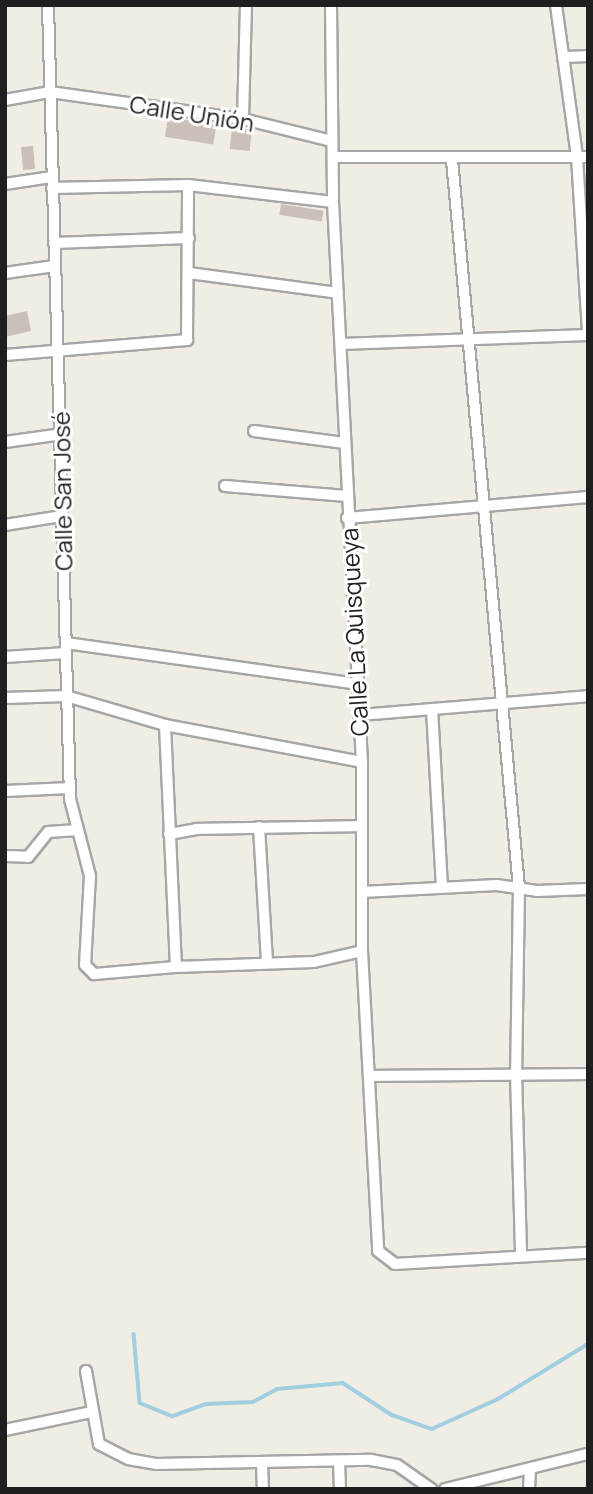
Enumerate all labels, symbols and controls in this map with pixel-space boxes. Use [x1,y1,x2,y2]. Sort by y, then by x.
street label: Calle Unión [128,89,256,137]
street label: Calle San José [46,411,78,571]
street label: Calle La Quisqueya [334,527,374,737]

